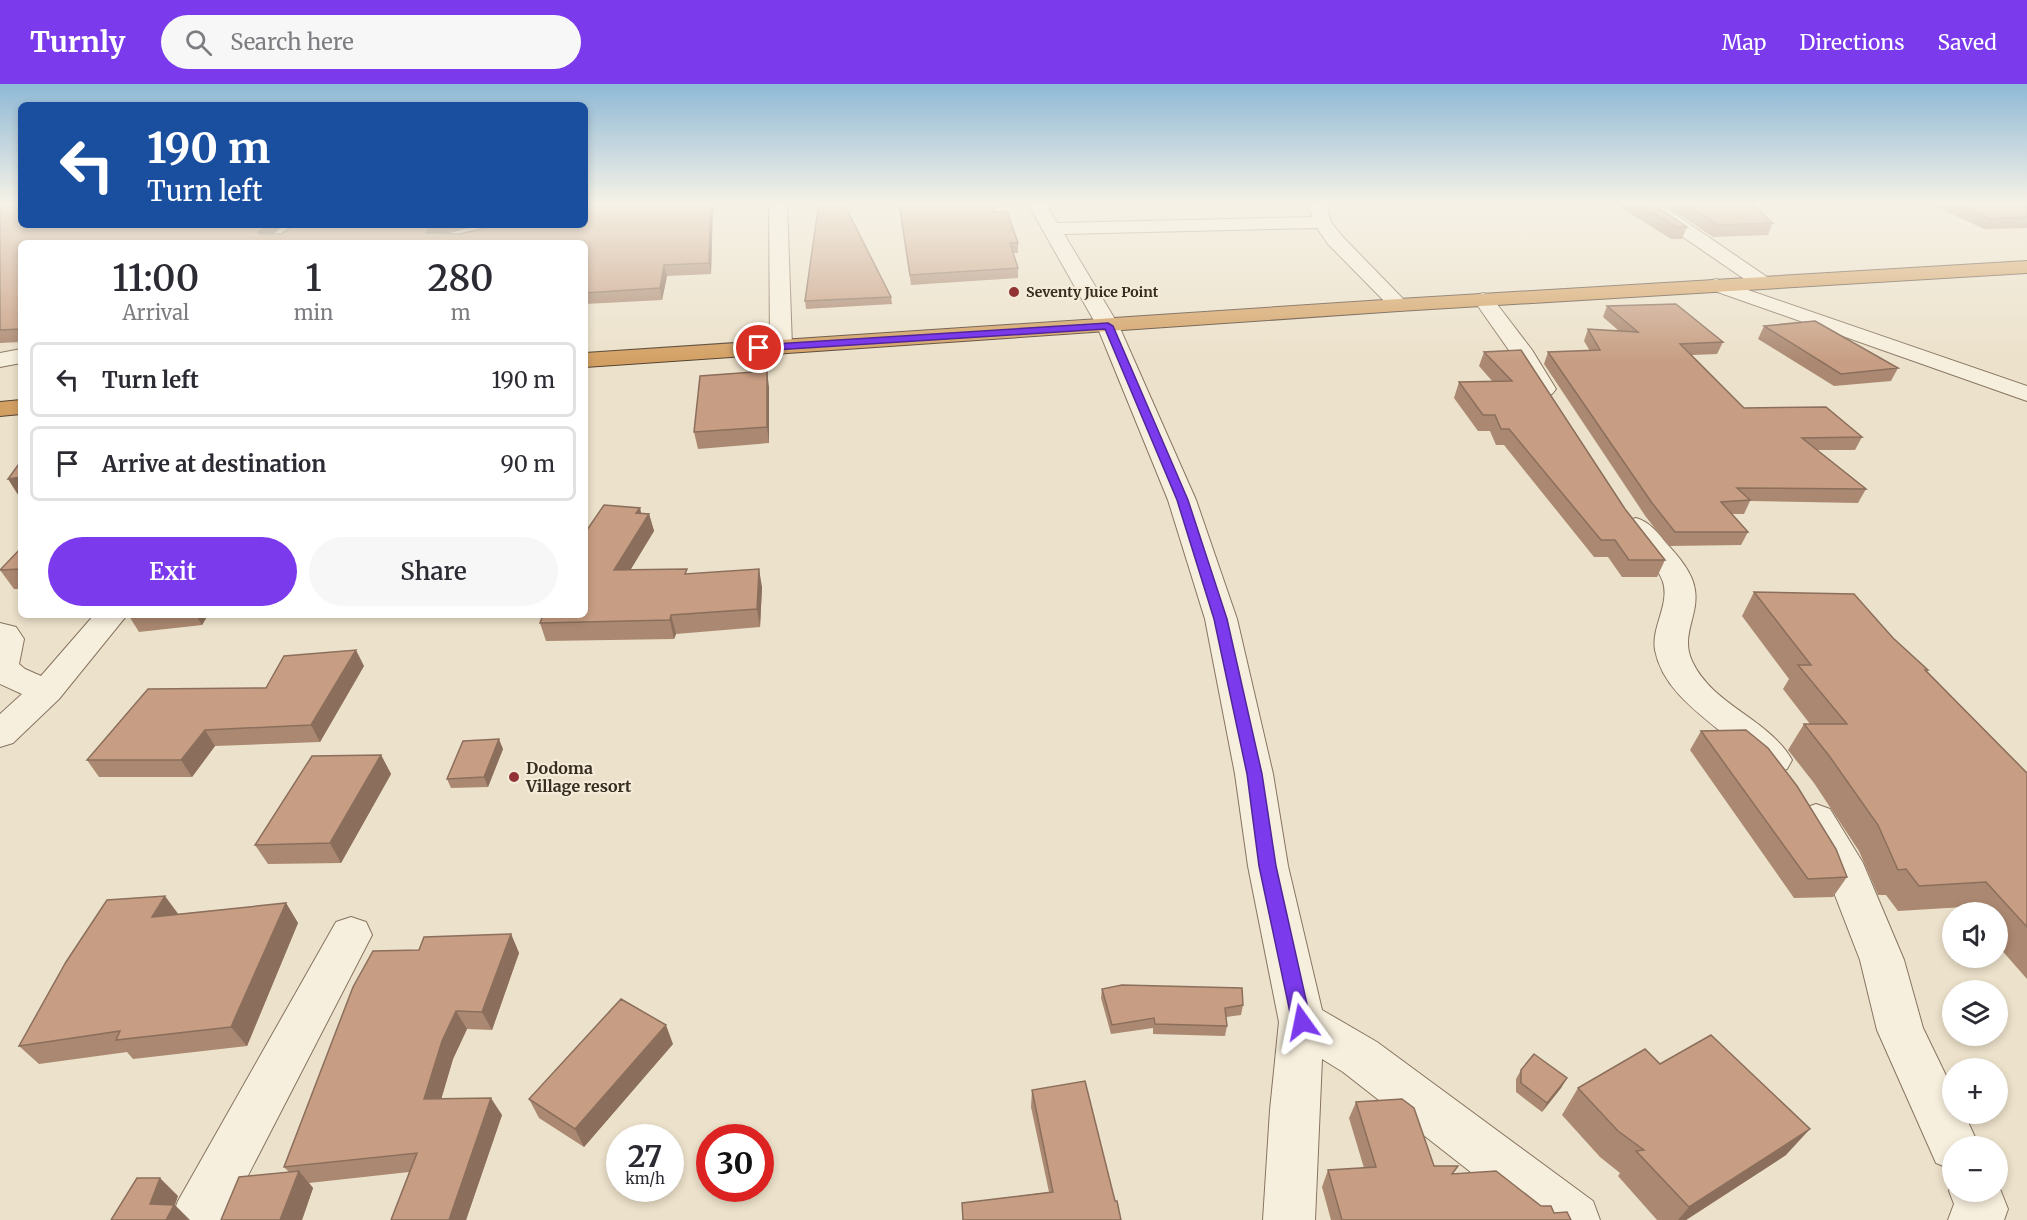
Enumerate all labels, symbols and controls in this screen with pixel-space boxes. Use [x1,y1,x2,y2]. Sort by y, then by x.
search box [161,15,581,69]
text: Turnly [30,24,125,60]
icon: search [182,26,215,59]
text: Search here [230,28,354,56]
text: Map [1722,29,1766,56]
text: Directions [1799,29,1904,56]
text: Saved [1937,29,1997,56]
text: 190 m [147,122,270,174]
icon: left [48,126,126,204]
text: Turn left [147,174,262,208]
text: 11:00 [112,256,199,301]
text: 1 [305,256,322,301]
text: 280 [428,256,494,301]
place label: Seventy Juice Point [1026,283,1159,301]
marker: Seventy Juice Point [1007,285,1021,299]
text: Arrival [122,300,189,325]
text: min [294,300,333,325]
text: m [451,300,471,325]
pin [733,322,784,373]
icon: arrive [742,331,775,364]
icon: left [51,363,84,396]
text: Turn left [102,366,199,394]
text: 190 m [492,366,555,394]
icon: arrive [51,447,84,480]
text: Arrive at destination [102,450,326,478]
text: 90 m [500,450,555,478]
button: Exit [48,537,297,606]
button: Share [309,537,558,606]
place label: Dodoma Village resort [525,758,632,796]
marker: Dodoma Village resort [507,770,521,784]
map controls [1942,902,2008,1202]
button: sound [1942,902,2008,968]
button: layers [1942,980,2008,1046]
position arrow [1270,990,1334,1054]
button: + [1942,1058,2008,1124]
speed limit sign: 30 [696,1124,774,1202]
button: − [1942,1136,2008,1202]
text: 27 [628,1137,662,1175]
text: km/h [625,1169,665,1188]

